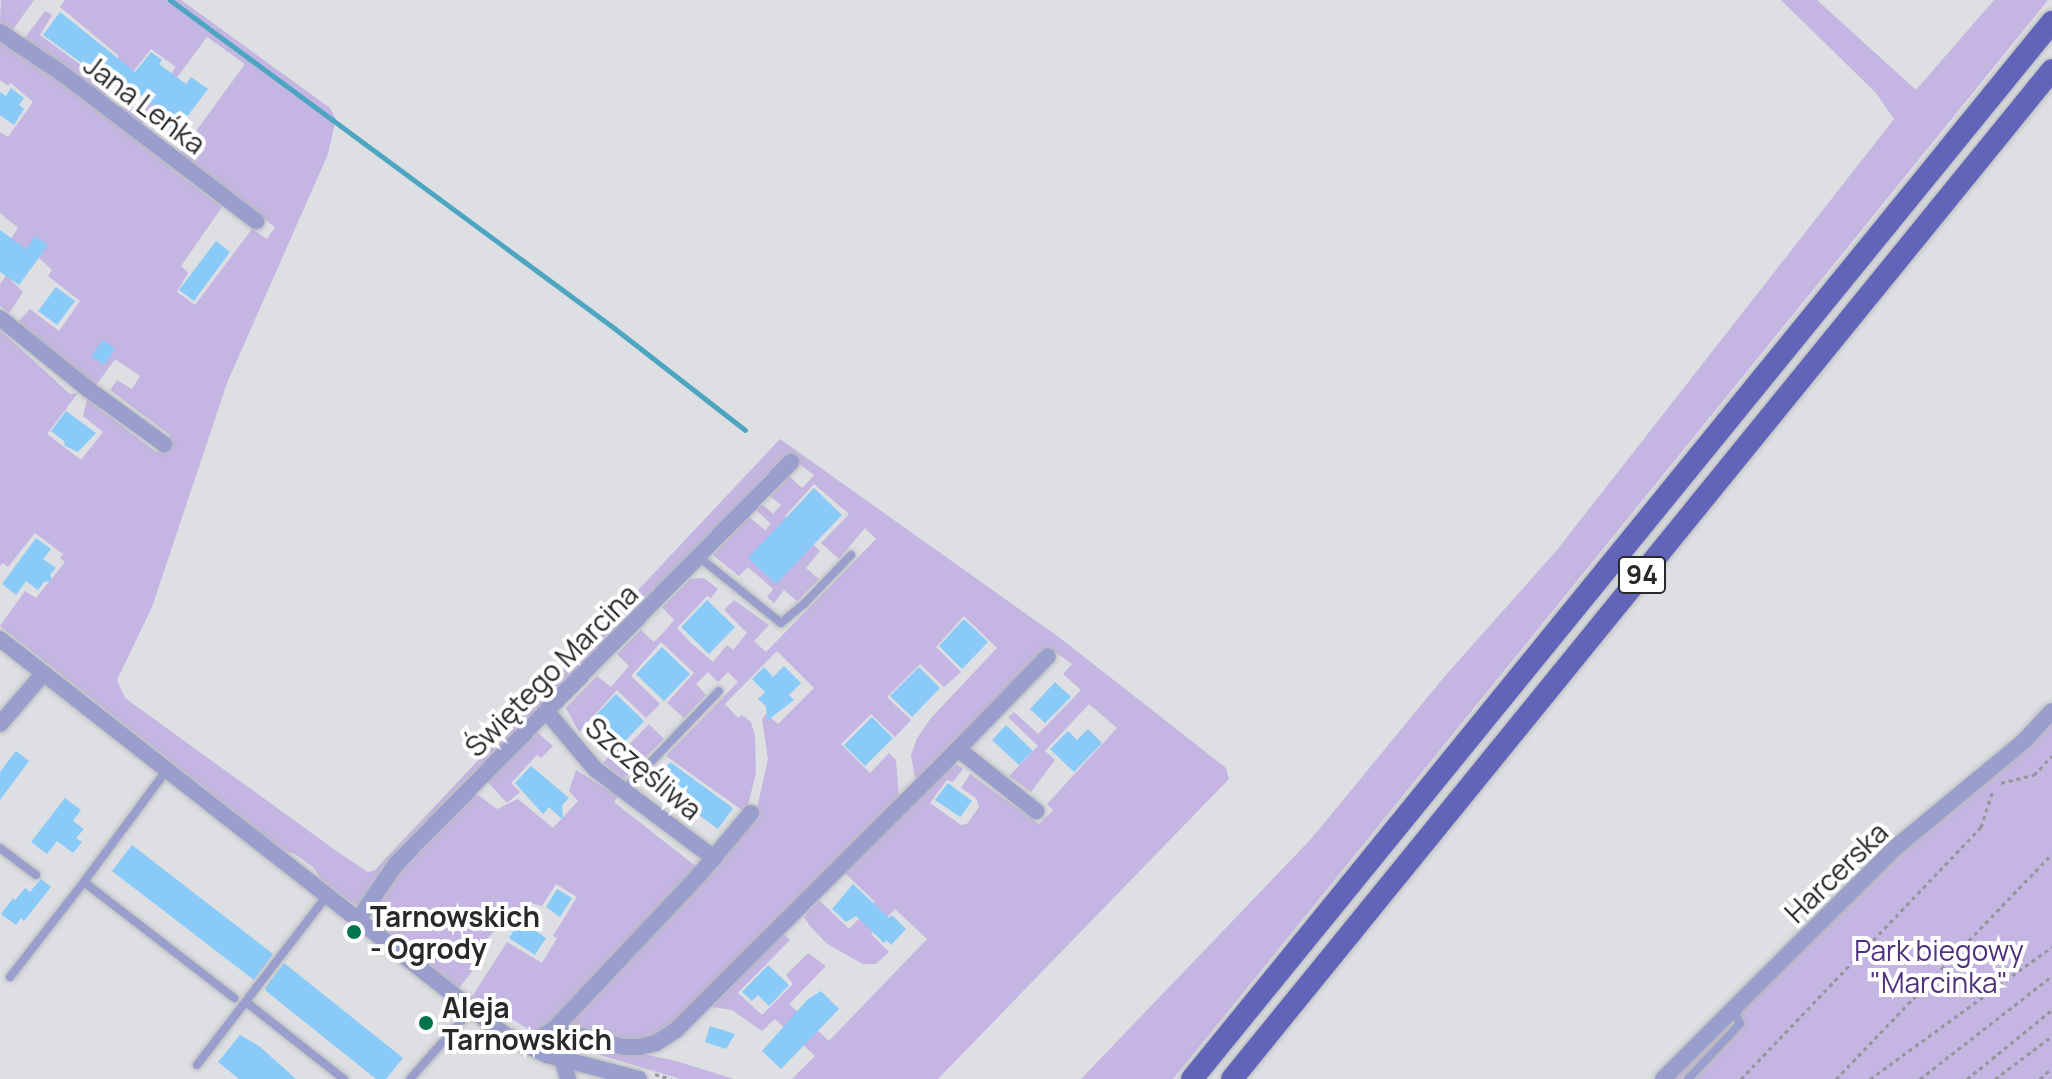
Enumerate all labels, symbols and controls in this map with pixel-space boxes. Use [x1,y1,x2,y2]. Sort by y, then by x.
street label: Jana Leńka [78,48,212,160]
road number: 94 [1618,553,1666,597]
street label: Świętego Marcina [458,577,644,763]
street label: Szczęśliwa [579,710,709,826]
street label: Harcerska [1778,815,1894,929]
place label: Tarnowskich - Ogrody [370,899,540,965]
marker: Tarnowskich - Ogrody [345,923,363,941]
park label: Park biegowy "Marcinka" [1854,933,2024,999]
place label: Aleja Tarnowskich [442,990,612,1056]
marker: Aleja Tarnowskich [417,1014,435,1032]

